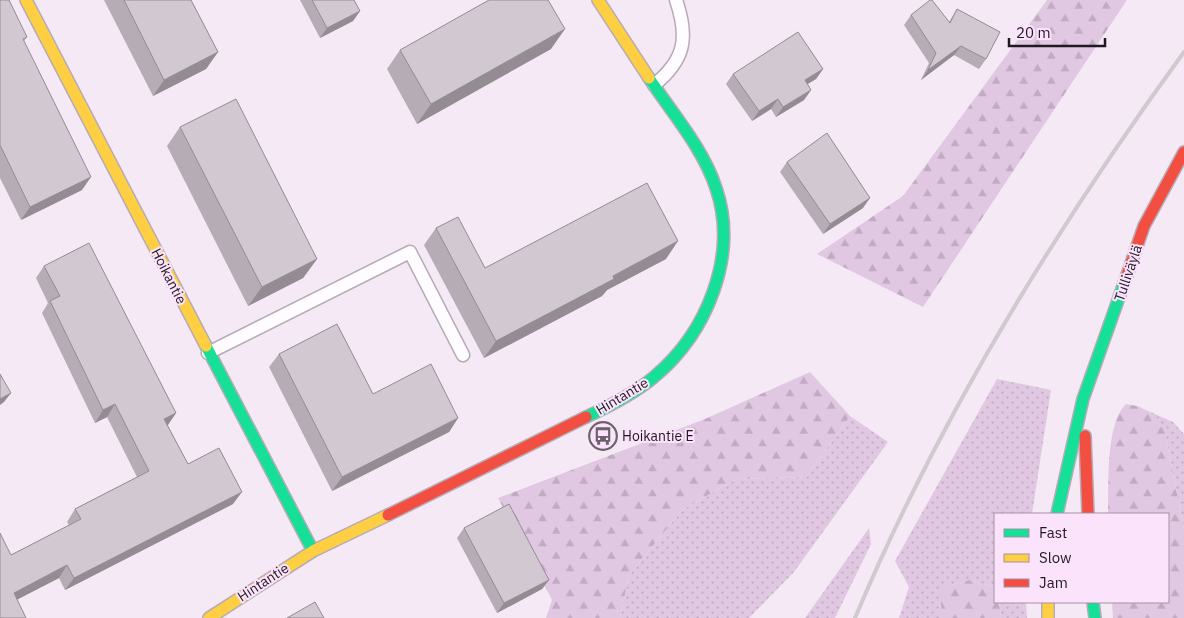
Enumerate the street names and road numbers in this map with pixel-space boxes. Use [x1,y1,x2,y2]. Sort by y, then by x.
street label: Tulliväylä [1110,242,1146,304]
street label: Hoikantie [147,245,191,307]
street label: Hintantie [593,373,652,419]
street label: Hintantie [234,559,292,605]

